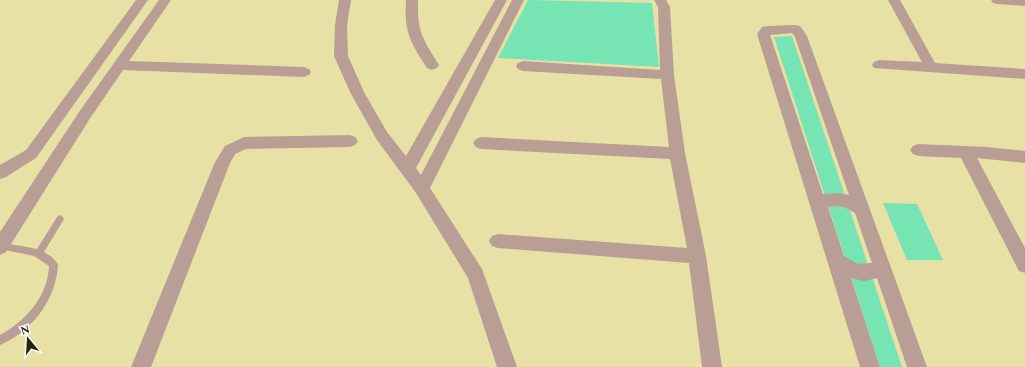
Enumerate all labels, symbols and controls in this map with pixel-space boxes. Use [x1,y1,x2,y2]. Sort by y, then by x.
north arrow [8,319,48,359]
text: N [18,320,32,339]

